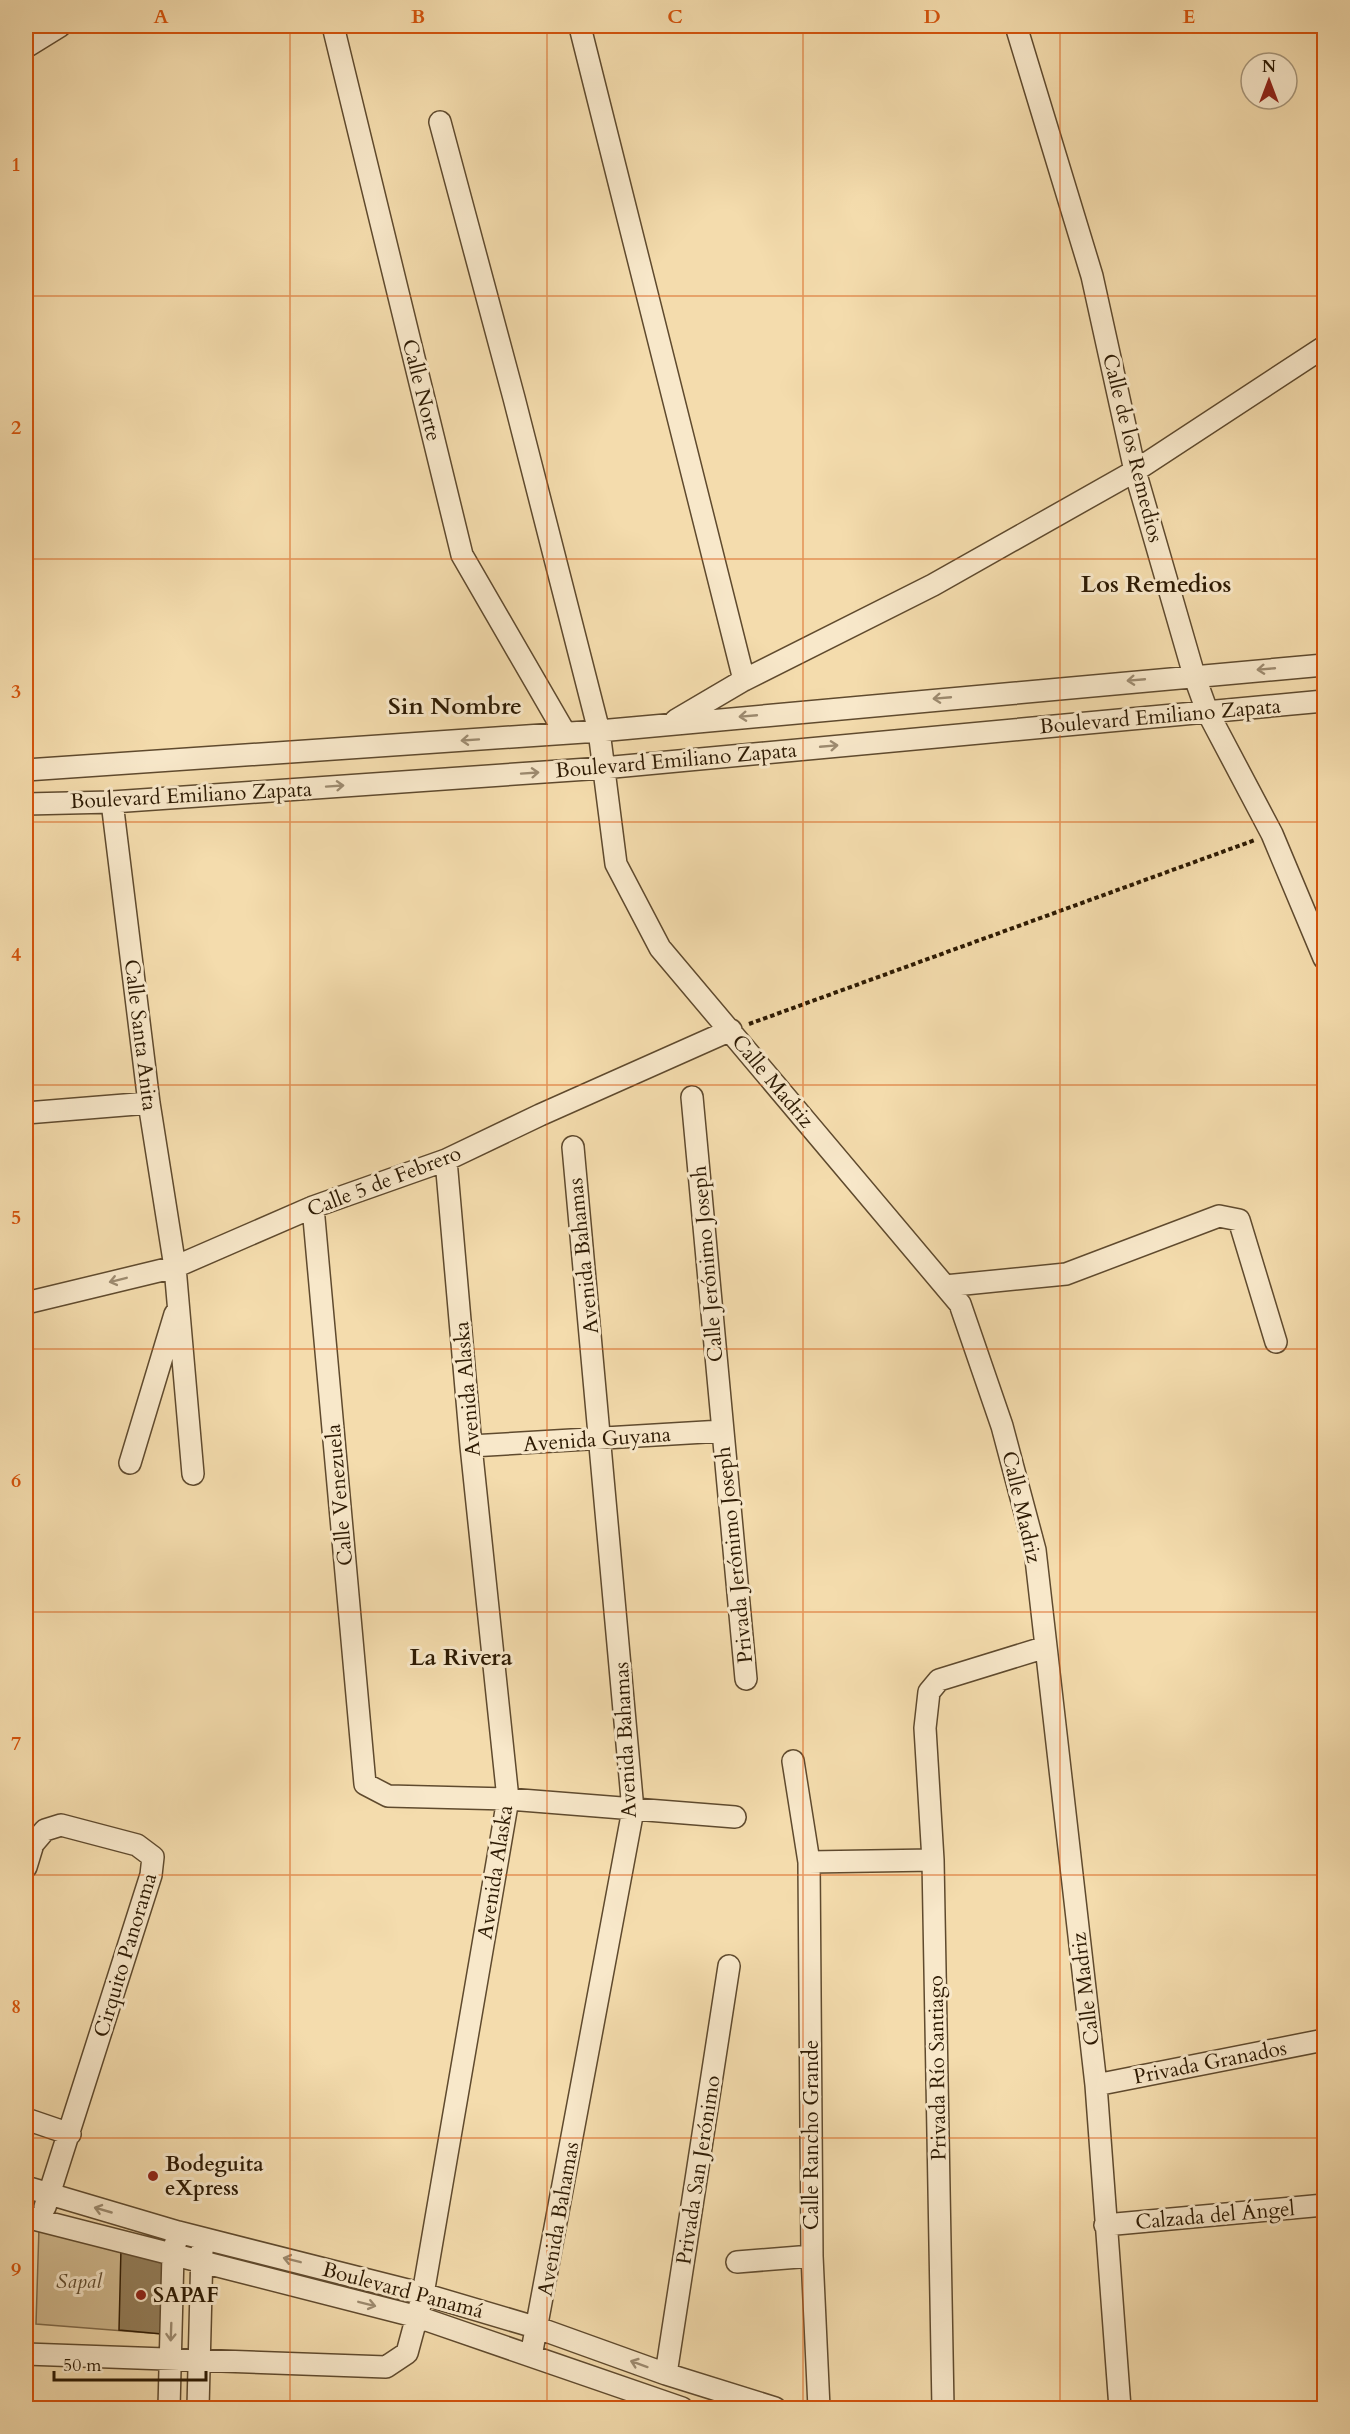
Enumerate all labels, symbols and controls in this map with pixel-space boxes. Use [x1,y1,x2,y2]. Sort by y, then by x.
text: A [153,3,169,30]
text: B [411,3,425,30]
text: C [667,3,683,30]
text: D [923,3,941,30]
text: E [1183,3,1195,30]
north arrow [1239,51,1299,111]
text: N [1262,56,1276,78]
text: 1 [11,151,21,178]
street label: Calle Norte [395,336,448,444]
street label: Calle de los Remedios [1095,351,1170,546]
text: 2 [11,414,21,441]
district label: Los Remedios [1081,568,1231,601]
one-way arrow [1257,664,1277,675]
one-way arrow [1127,675,1147,686]
text: 3 [11,678,21,705]
district label: Sin Nombre [388,690,522,723]
street label: Boulevard Emiliano Zapata [1038,692,1282,741]
one-way arrow [933,693,953,704]
one-way arrow [738,711,758,722]
one-way arrow [460,735,480,746]
street label: Boulevard Emiliano Zapata [554,736,798,785]
one-way arrow [818,740,838,751]
one-way arrow [519,767,539,778]
street label: Boulevard Emiliano Zapata [69,775,313,816]
one-way arrow [325,781,345,792]
text: 4 [11,941,21,968]
street label: Calle Santa Anita [117,958,164,1112]
street label: Calle Madriz [725,1028,821,1135]
street label: Calle 5 de Febrero [303,1139,465,1224]
street label: Calle Jerónimo Joseph [684,1164,731,1363]
street label: Avenida Bahamas [561,1177,606,1335]
text: 5 [11,1204,21,1231]
one-way arrow [109,1275,128,1287]
street label: Avenida Alaska [447,1320,488,1458]
street label: Avenida Guyana [522,1420,672,1459]
street label: Calle Venezuela [319,1423,360,1567]
street label: Privada Jerónimo Joseph [709,1445,760,1665]
street label: Calle Madriz [995,1448,1049,1566]
text: 6 [11,1467,21,1494]
district label: La Rivera [409,1641,513,1674]
street label: Avenida Bahamas [607,1661,644,1819]
text: 7 [11,1730,21,1757]
street label: Avenida Alaska [471,1803,520,1941]
street label: Cirquito Panorama [87,1869,164,2041]
street label: Calle Madriz [1064,1930,1107,2047]
street label: Privada Río Santiago [921,1975,954,2161]
text: 8 [11,1993,21,2020]
street label: Privada Granados [1131,2033,1289,2092]
street label: Calle Rancho Grande [797,2040,826,2230]
street label: Privada San Jerónimo [669,2073,728,2267]
street label: Avenida Bahamas [531,2139,586,2299]
place label: Bodeguita eXpress [165,2150,264,2203]
marker: Bodeguita eXpress [146,2169,160,2183]
street label: Calzada del Ángel [1134,2194,1296,2237]
one-way arrow [94,2204,113,2215]
one-way arrow [283,2254,302,2266]
street label: Boulevard Panamá [319,2255,487,2326]
text: 9 [11,2256,21,2283]
park label: Sapal [56,2267,103,2296]
place label: SAPAF [153,2281,219,2310]
marker: SAPAF [134,2288,148,2302]
one-way arrow [357,2299,376,2311]
one-way arrow [165,2321,176,2341]
scale bar [54,2344,206,2382]
text: 50 m [63,2353,102,2378]
one-way arrow [630,2358,649,2369]

